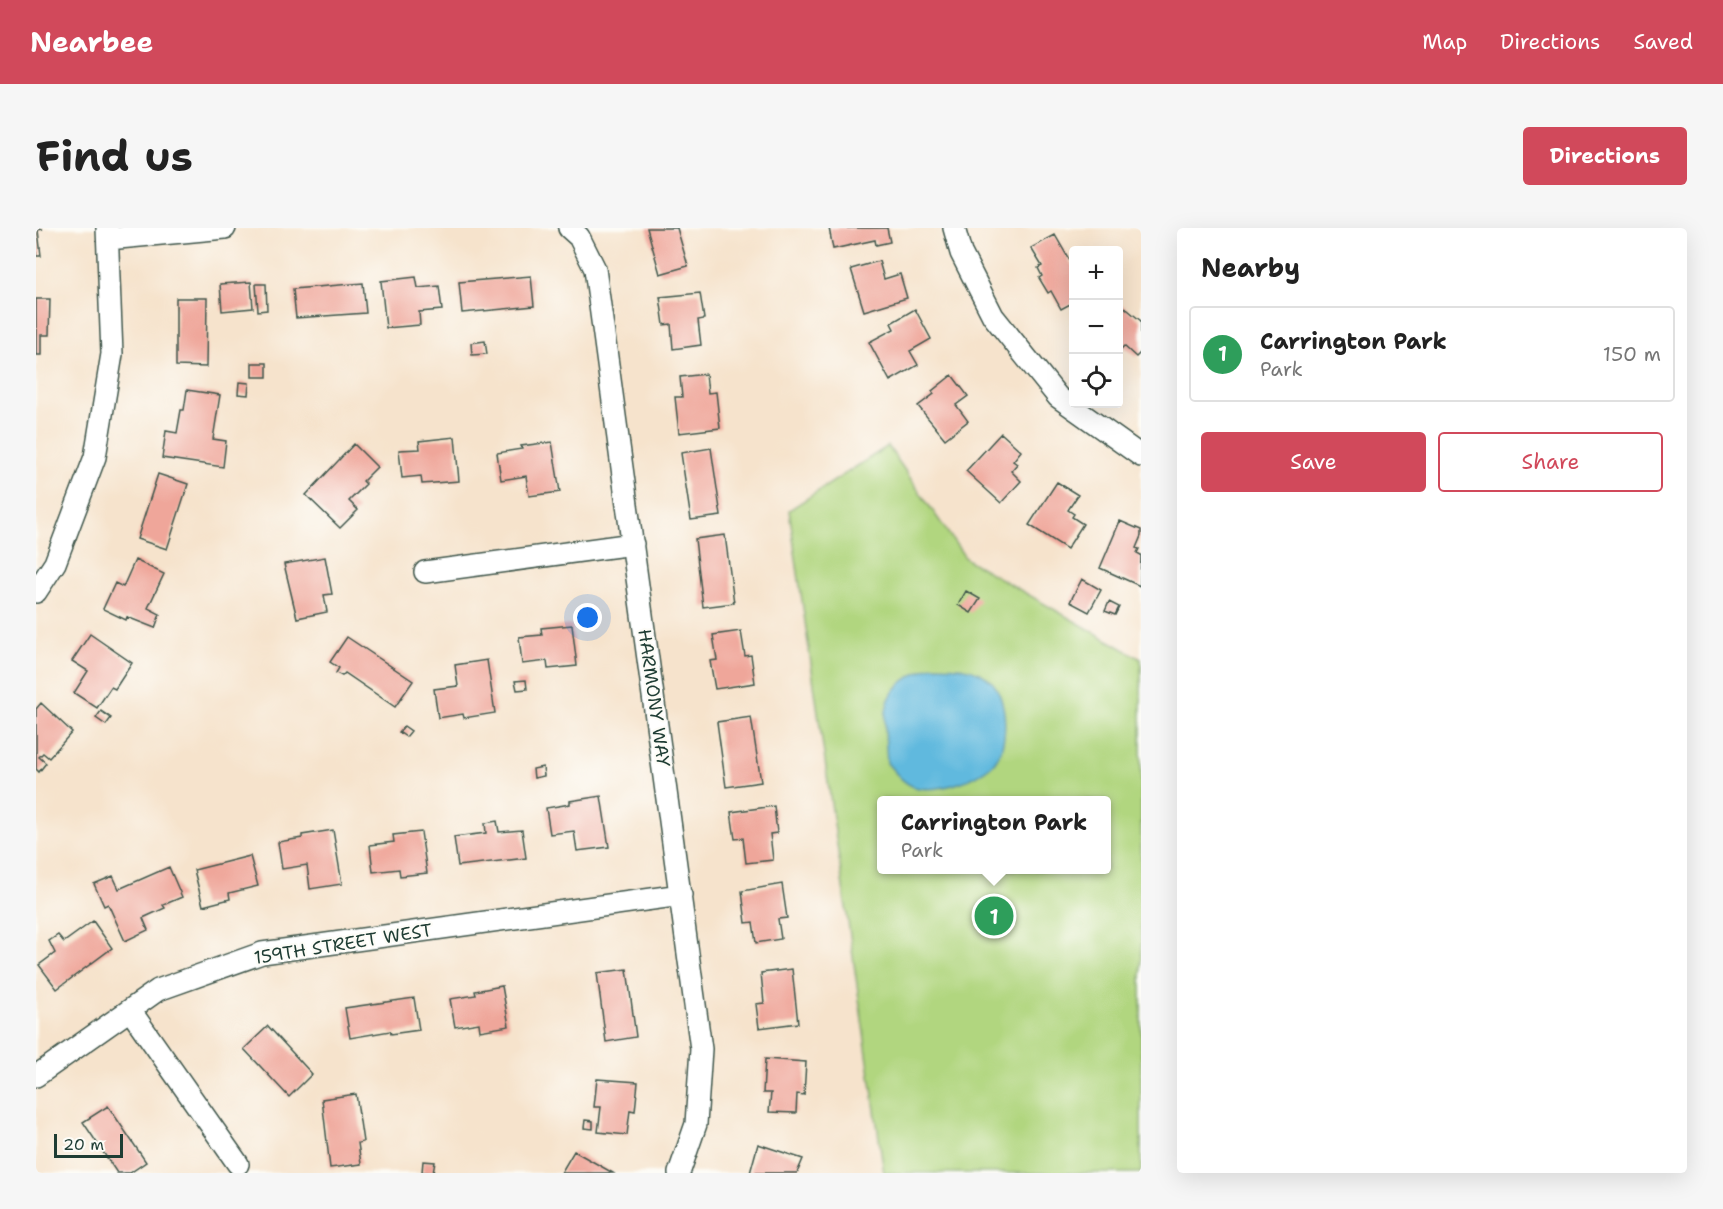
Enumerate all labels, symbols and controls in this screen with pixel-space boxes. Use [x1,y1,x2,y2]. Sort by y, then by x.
text: Nearbee [30,23,153,61]
text: Map [1422,28,1467,56]
text: Directions [1500,28,1600,56]
text: Saved [1633,28,1693,56]
button: Directions [1523,127,1687,185]
text: Find us [36,128,193,184]
map controls [1069,246,1123,408]
button: + [1069,246,1123,300]
text: Nearby [1201,250,1300,285]
button: − [1069,300,1123,354]
text: Carrington Park [1260,327,1447,356]
text: 1 [1218,341,1227,367]
text: 150 m [1603,341,1661,367]
button: locate [1069,354,1123,408]
text: Park [1260,356,1303,382]
button: Save [1201,432,1426,492]
button: Share [1438,432,1663,492]
your location [573,603,602,632]
street label: HARMONY WAY [632,627,676,769]
popup [877,796,1111,874]
text: Carrington Park [901,808,1087,837]
text: Park [901,837,944,863]
pin: 1 [974,894,1014,938]
street label: 159TH STREET WEST [252,918,434,970]
scale bar [54,1131,123,1158]
text: 20 m [63,1134,104,1155]

